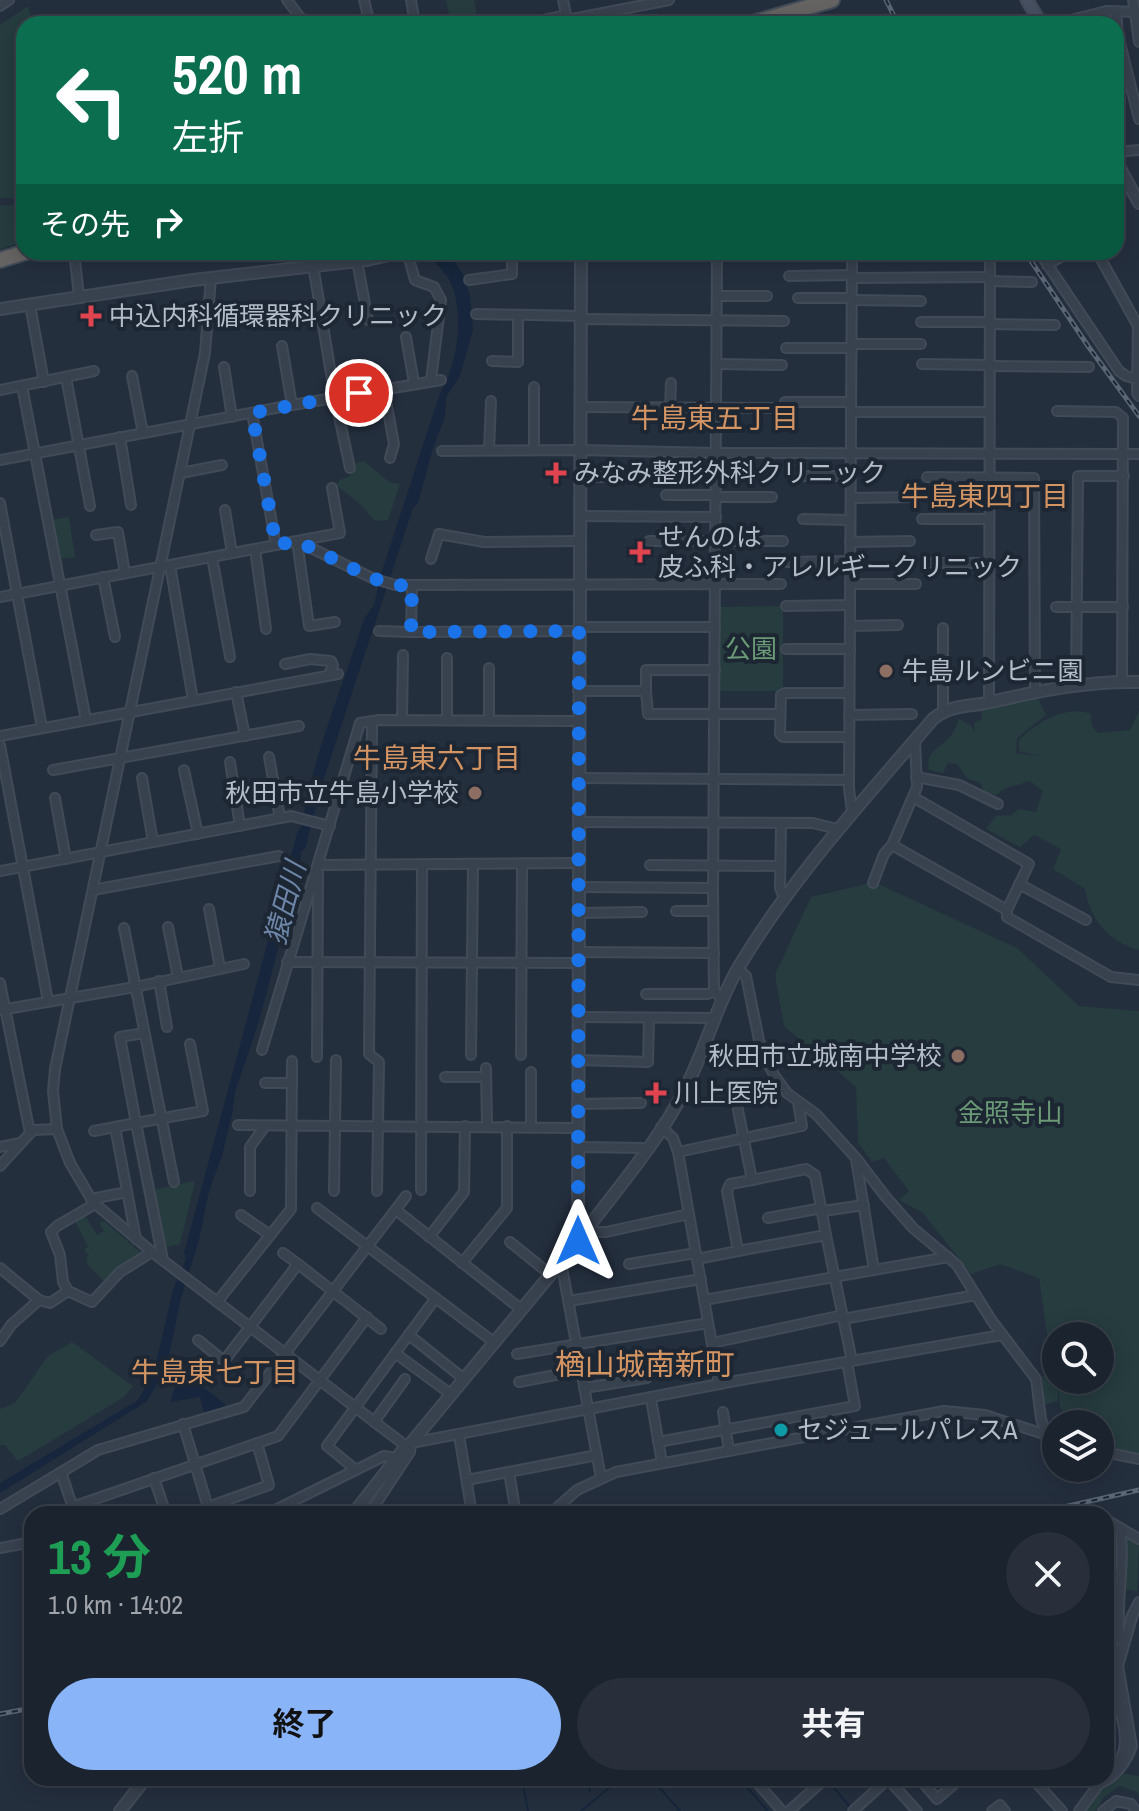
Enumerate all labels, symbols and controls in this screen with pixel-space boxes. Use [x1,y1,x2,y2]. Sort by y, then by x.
text: 520 m [172,36,302,111]
icon: left [40,48,144,152]
text: 左折 [172,113,244,161]
icon: right [146,200,190,244]
text: その先 [40,204,130,244]
place label: 中込内科循環器科クリニック [109,298,447,333]
marker: 中込内科循環器科クリニック [80,305,102,327]
pin [325,359,393,427]
icon: arrive [337,371,381,415]
district label: 牛島東五丁目 [631,399,799,437]
place label: みなみ整形外科クリニック [574,455,886,490]
marker: みなみ整形外科クリニック [545,462,567,484]
district label: 牛島東四丁目 [901,477,1069,515]
place label: せんのは 皮ふ科・アレルギークリニック [658,519,1022,584]
marker: せんのは 皮ふ科・アレルギークリニック [629,541,651,563]
park label: 公園 [725,631,777,666]
place label: 牛島ルンビニ園 [902,653,1083,688]
marker: 牛島ルンビニ園 [877,662,895,680]
district label: 牛島東六丁目 [353,739,521,777]
place label: 秋田市立牛島小学校 [225,775,459,810]
marker: 秋田市立牛島小学校 [466,784,484,802]
water label: 猿田川 [256,855,315,948]
place label: 秋田市立城南中学校 [708,1038,942,1073]
marker: 秋田市立城南中学校 [949,1047,967,1065]
place label: 川上医院 [674,1075,778,1110]
marker: 川上医院 [645,1082,667,1104]
park label: 金照寺山 [958,1095,1062,1130]
position arrow [536,1199,620,1283]
map controls [1042,1322,1114,1482]
button: search [1042,1322,1114,1394]
district label: 楢山城南新町 [555,1344,735,1384]
district label: 牛島東七丁目 [131,1353,299,1391]
button: layers [1042,1410,1114,1482]
place label: セジュールパレスA [797,1412,1018,1447]
marker: セジュールパレスA [772,1421,790,1439]
text: 13 分 [48,1524,151,1589]
button: close [1006,1532,1090,1616]
text: 1.0 km · 14:02 [48,1587,183,1622]
button: 終了 [48,1678,561,1770]
button: 共有 [577,1678,1090,1770]

